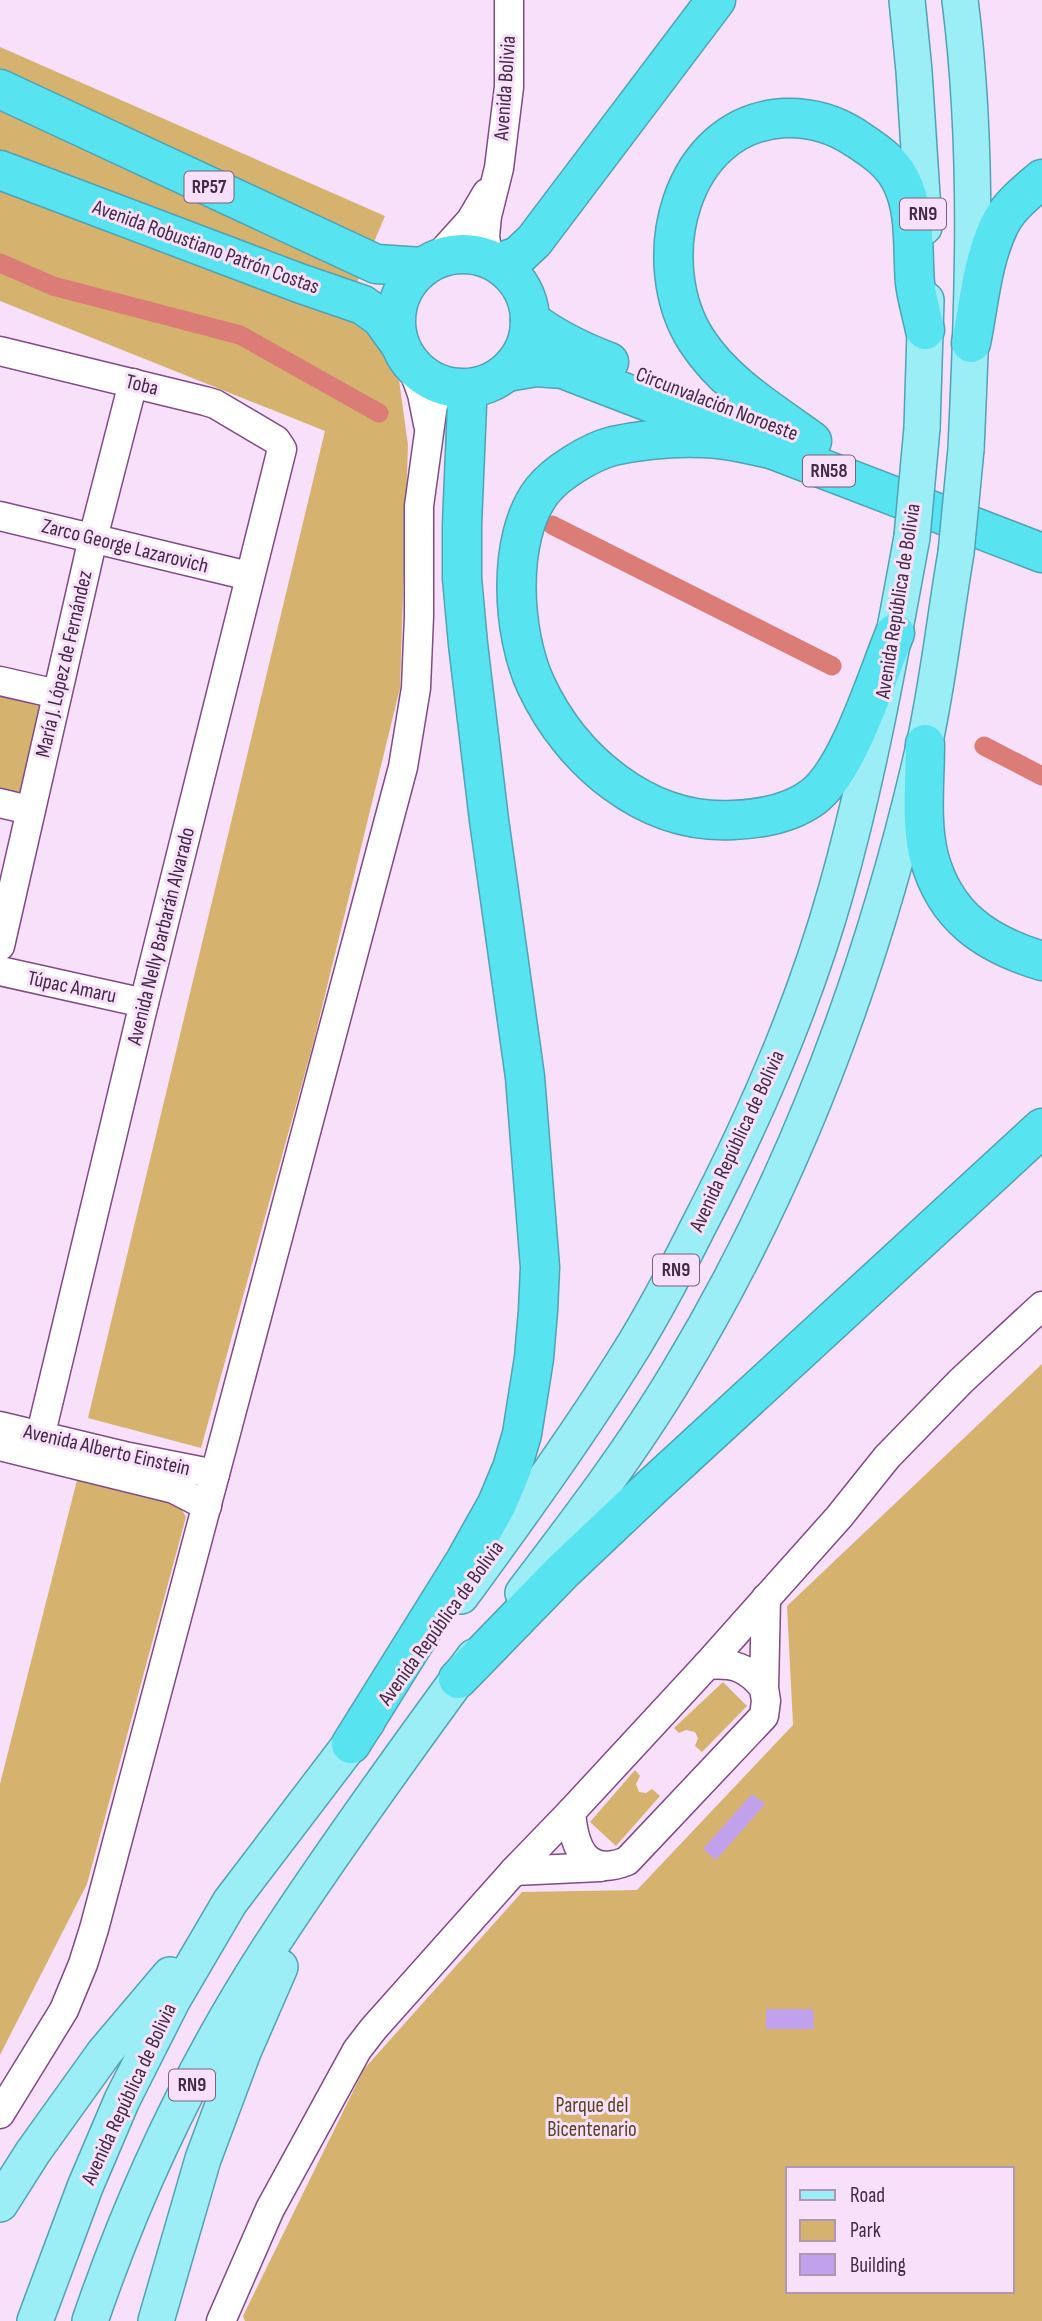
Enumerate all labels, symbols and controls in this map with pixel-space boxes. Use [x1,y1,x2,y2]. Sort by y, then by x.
street label: Avenida Bolivia [489,35,521,142]
road number: RP57 [184,172,234,202]
street label: Avenida Robustiano Patrón Costas [89,194,322,300]
road number: RN9 [900,198,946,230]
street label: Circunvalación Noroeste [632,362,802,446]
street label: Toba [123,369,161,401]
road number: RN58 [803,456,855,486]
street label: Avenida República de Bolivia [870,502,926,701]
street label: Zarco George Lazarovich [39,513,211,579]
street label: María J. López de Fernández [30,568,98,760]
street label: Avenida Nelly Barbarán Alvarado [122,825,200,1048]
street label: Túpac Amaru [25,965,119,1009]
street label: Avenida República de Bolivia [684,1046,790,1236]
road number: RN9 [653,1254,699,1286]
street label: Avenida Alberto Einstein [21,1419,193,1481]
street label: Avenida República de Bolivia [372,1536,509,1711]
street label: Avenida República de Bolivia [76,1999,182,2189]
road number: RN9 [169,2070,215,2100]
park label: Parque del Bicentenario [547,2093,637,2142]
legend [786,2167,1014,2293]
text: Road [850,2183,885,2208]
text: Park [850,2218,881,2243]
text: Building [850,2253,906,2278]

